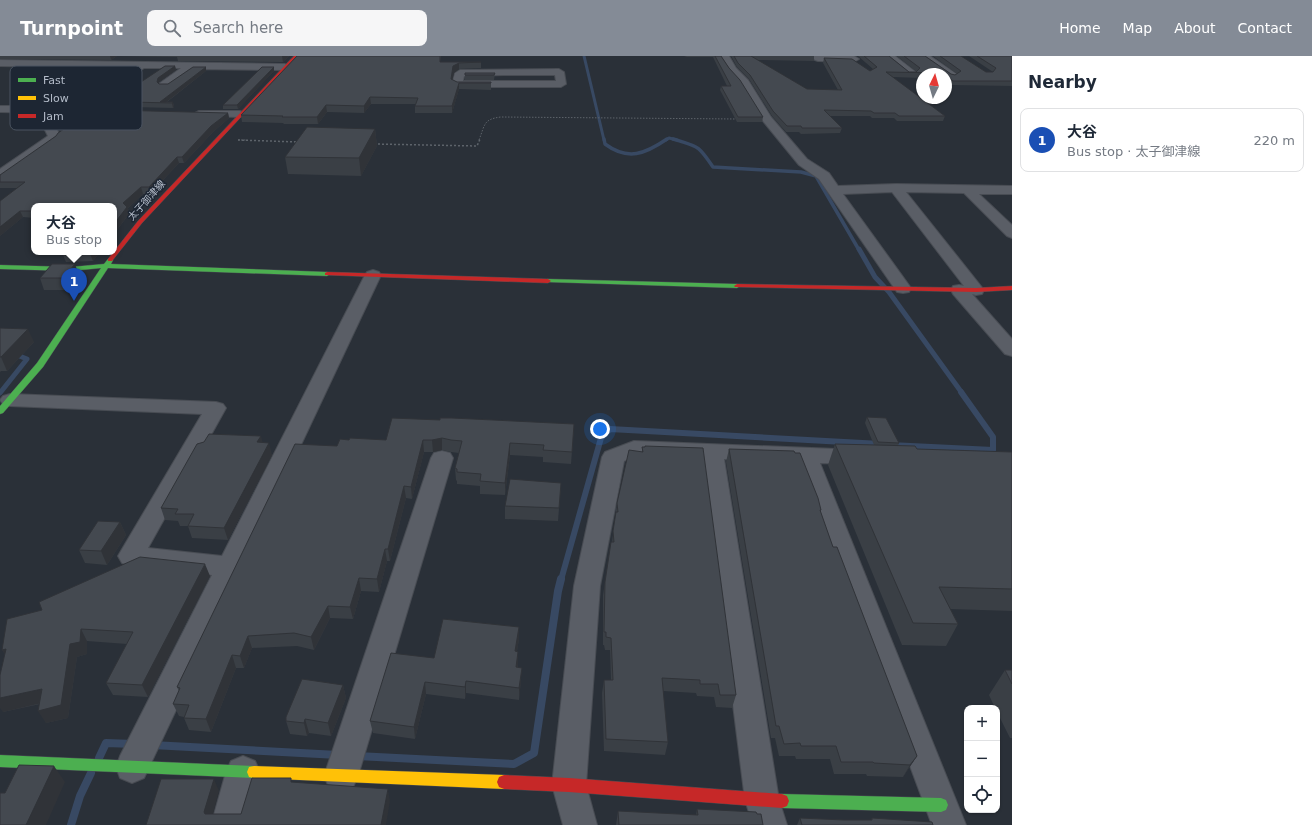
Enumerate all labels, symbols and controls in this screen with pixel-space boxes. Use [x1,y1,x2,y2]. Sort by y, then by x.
search box [147,10,427,46]
text: Turnpoint [20,17,123,39]
icon: search [161,17,183,39]
text: Search here [193,19,283,37]
text: Home [1059,20,1101,36]
text: Map [1123,20,1152,36]
text: About [1174,20,1216,36]
text: Contact [1238,20,1292,36]
legend [10,66,142,130]
north arrow [916,68,952,104]
text: Nearby [1028,72,1097,92]
text: Fast [43,74,66,87]
text: Slow [43,92,69,105]
text: Jam [42,110,64,123]
text: 大谷 [1067,123,1097,141]
text: 1 [1037,133,1047,148]
text: 220 m [1253,133,1295,148]
text: Bus stop · 太子御津線 [1067,144,1201,159]
street label: 太子御津線 [126,178,167,223]
popup [31,203,117,255]
text: 大谷 [46,214,76,232]
text: Bus stop [46,232,102,247]
pin: 1 [61,268,87,301]
your location [590,419,610,439]
map controls [964,705,1000,813]
button: + [964,705,1000,741]
button: − [964,741,1000,777]
button: locate [964,777,1000,813]

